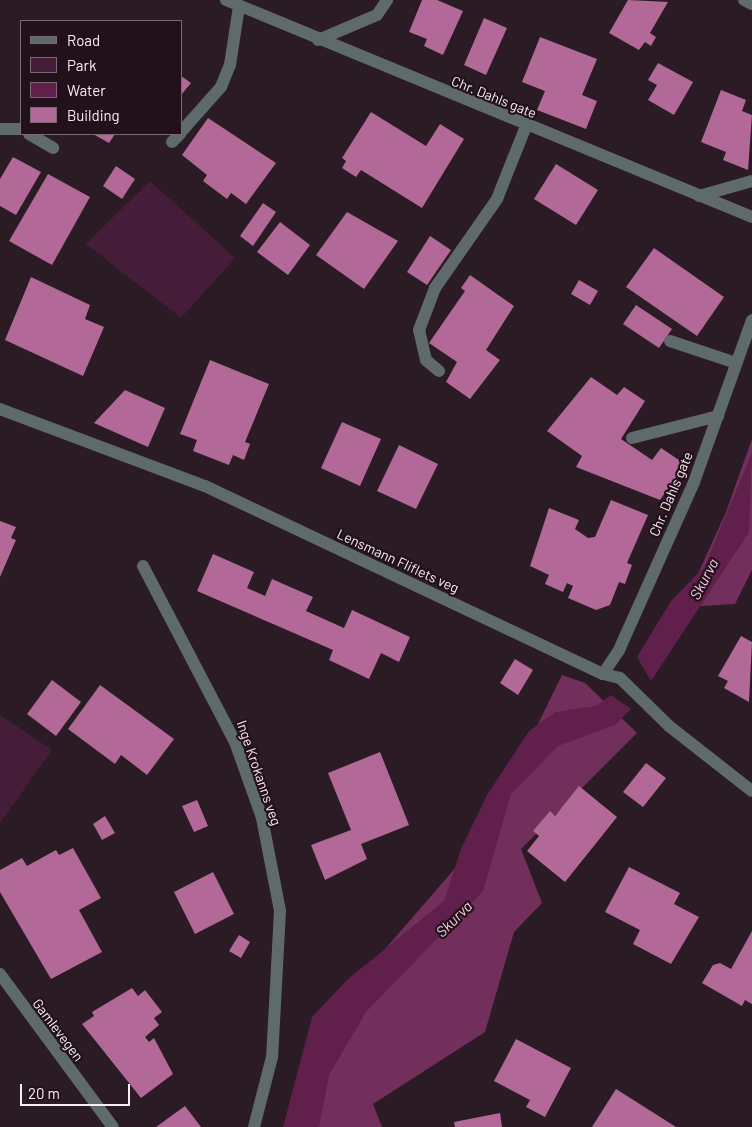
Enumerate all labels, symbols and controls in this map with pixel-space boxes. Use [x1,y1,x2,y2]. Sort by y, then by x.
legend [20,20,182,135]
text: Road [67,31,100,49]
text: Park [67,56,96,74]
street label: Chr. Dahls gate [449,72,539,122]
text: Water [67,81,106,99]
text: Building [67,106,120,124]
street label: Chr. Dahls gate [646,449,696,539]
street label: Lensmann Fliflets veg [334,525,462,597]
water label: Skurva [686,555,722,603]
street label: Inge Krokanns veg [233,718,285,828]
water label: Skurva [432,897,476,941]
street label: Gamlevegen [29,995,87,1065]
scale bar [22,1074,132,1106]
text: 20 m [28,1084,60,1102]

